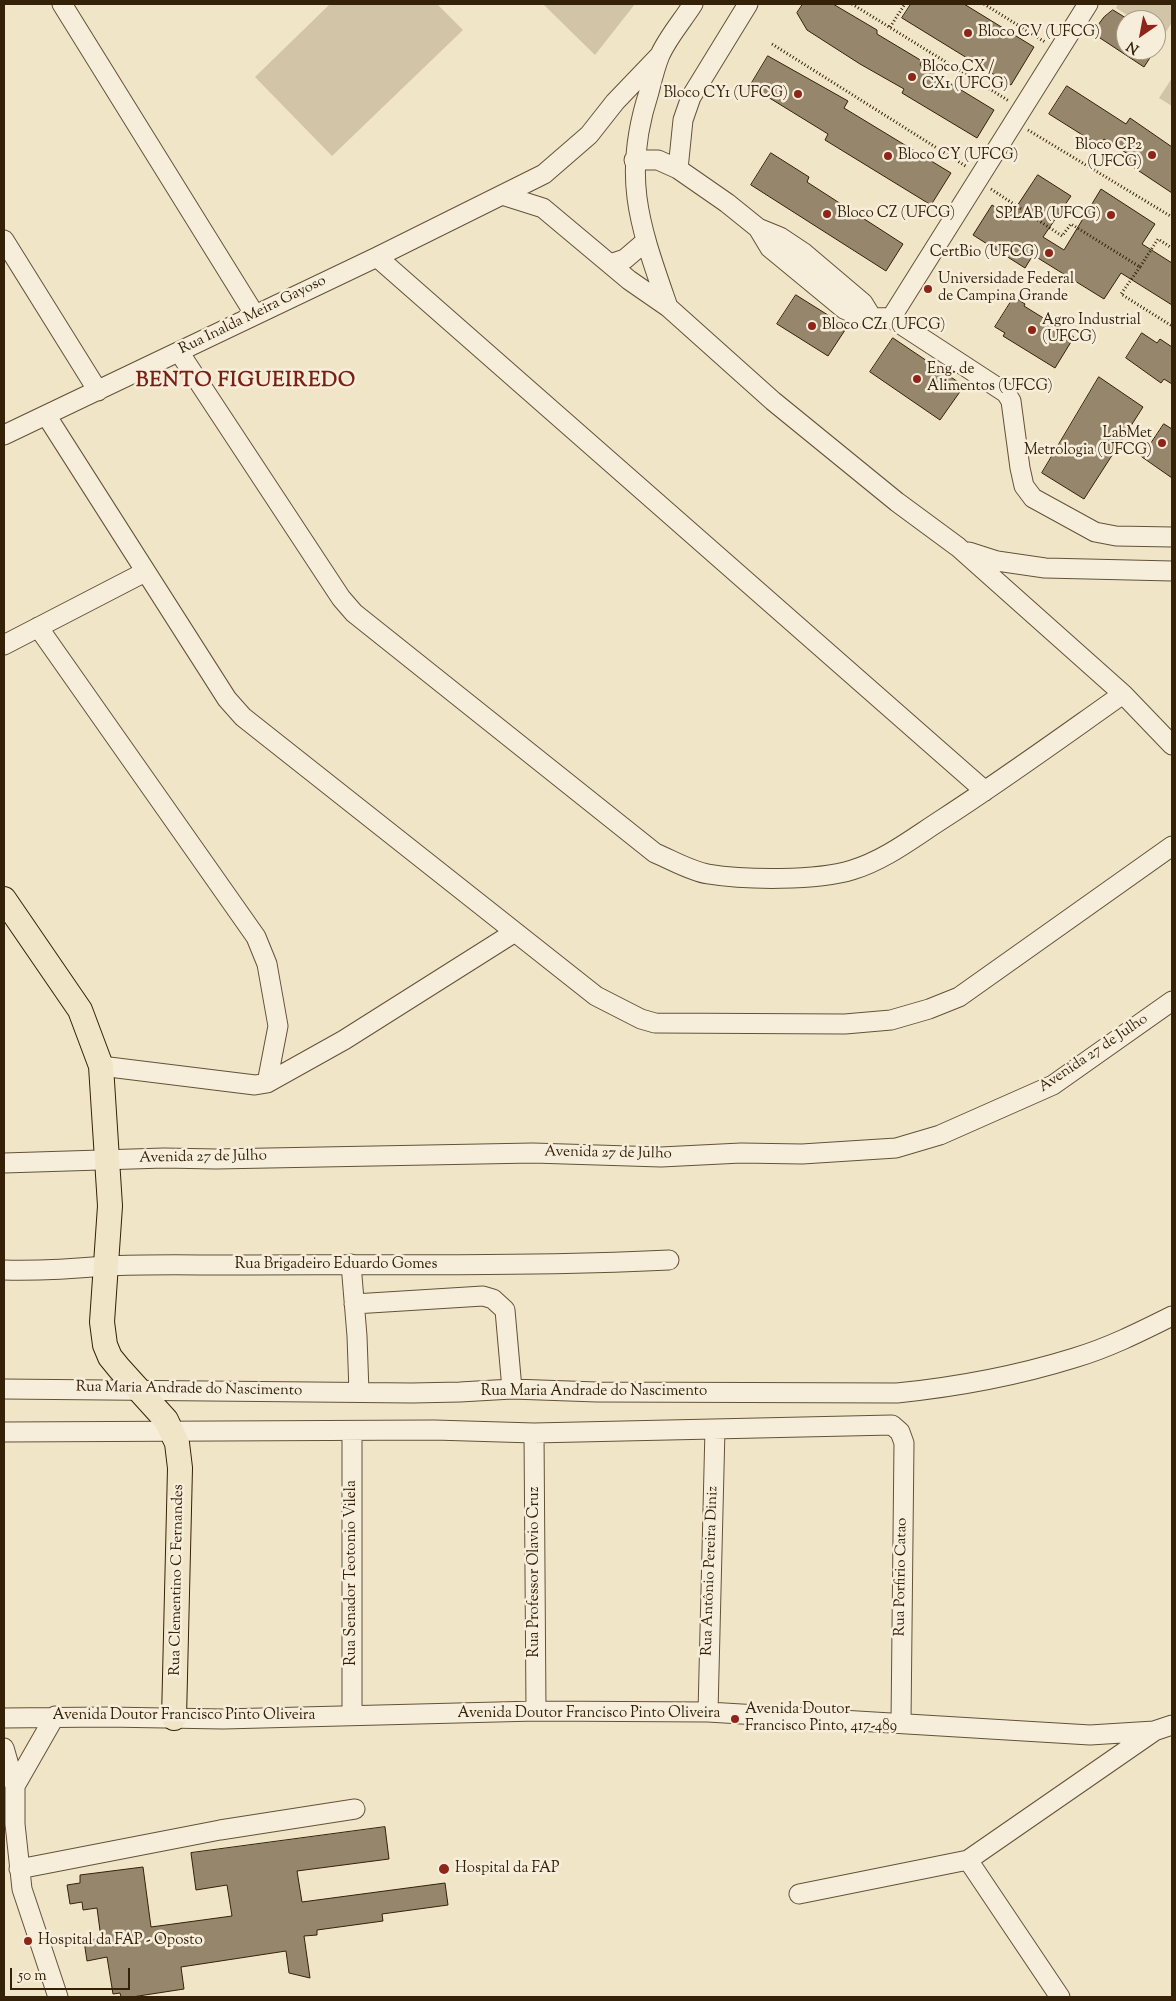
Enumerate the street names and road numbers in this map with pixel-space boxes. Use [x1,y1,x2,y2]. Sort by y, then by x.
street label: Rua Inalda Meira Gayoso [177,273,329,359]
street label: Avenida 27 de Julho [1036,1011,1152,1097]
street label: Avenida 27 de Julho [544,1144,672,1164]
street label: Avenida 27 de Julho [139,1148,267,1168]
street label: Rua Brigadeiro Eduardo Gomes [235,1256,437,1274]
street label: Rua Maria Andrade do Nascimento [76,1379,302,1401]
street label: Rua Maria Andrade do Nascimento [481,1383,707,1401]
street label: Rua Senador Teotonio Vilela [343,1480,361,1666]
street label: Rua Clementino C Fernandes [167,1484,189,1676]
street label: Rua Antônio Pereira Diniz [699,1486,723,1656]
street label: Rua Professor Olavio Cruz [526,1487,544,1657]
street label: Rua Porfirio Catao [892,1517,912,1637]
street label: Avenida Doutor Francisco Pinto Oliveira [458,1705,720,1723]
street label: Avenida Doutor Francisco Pinto Oliveira [53,1707,315,1725]

